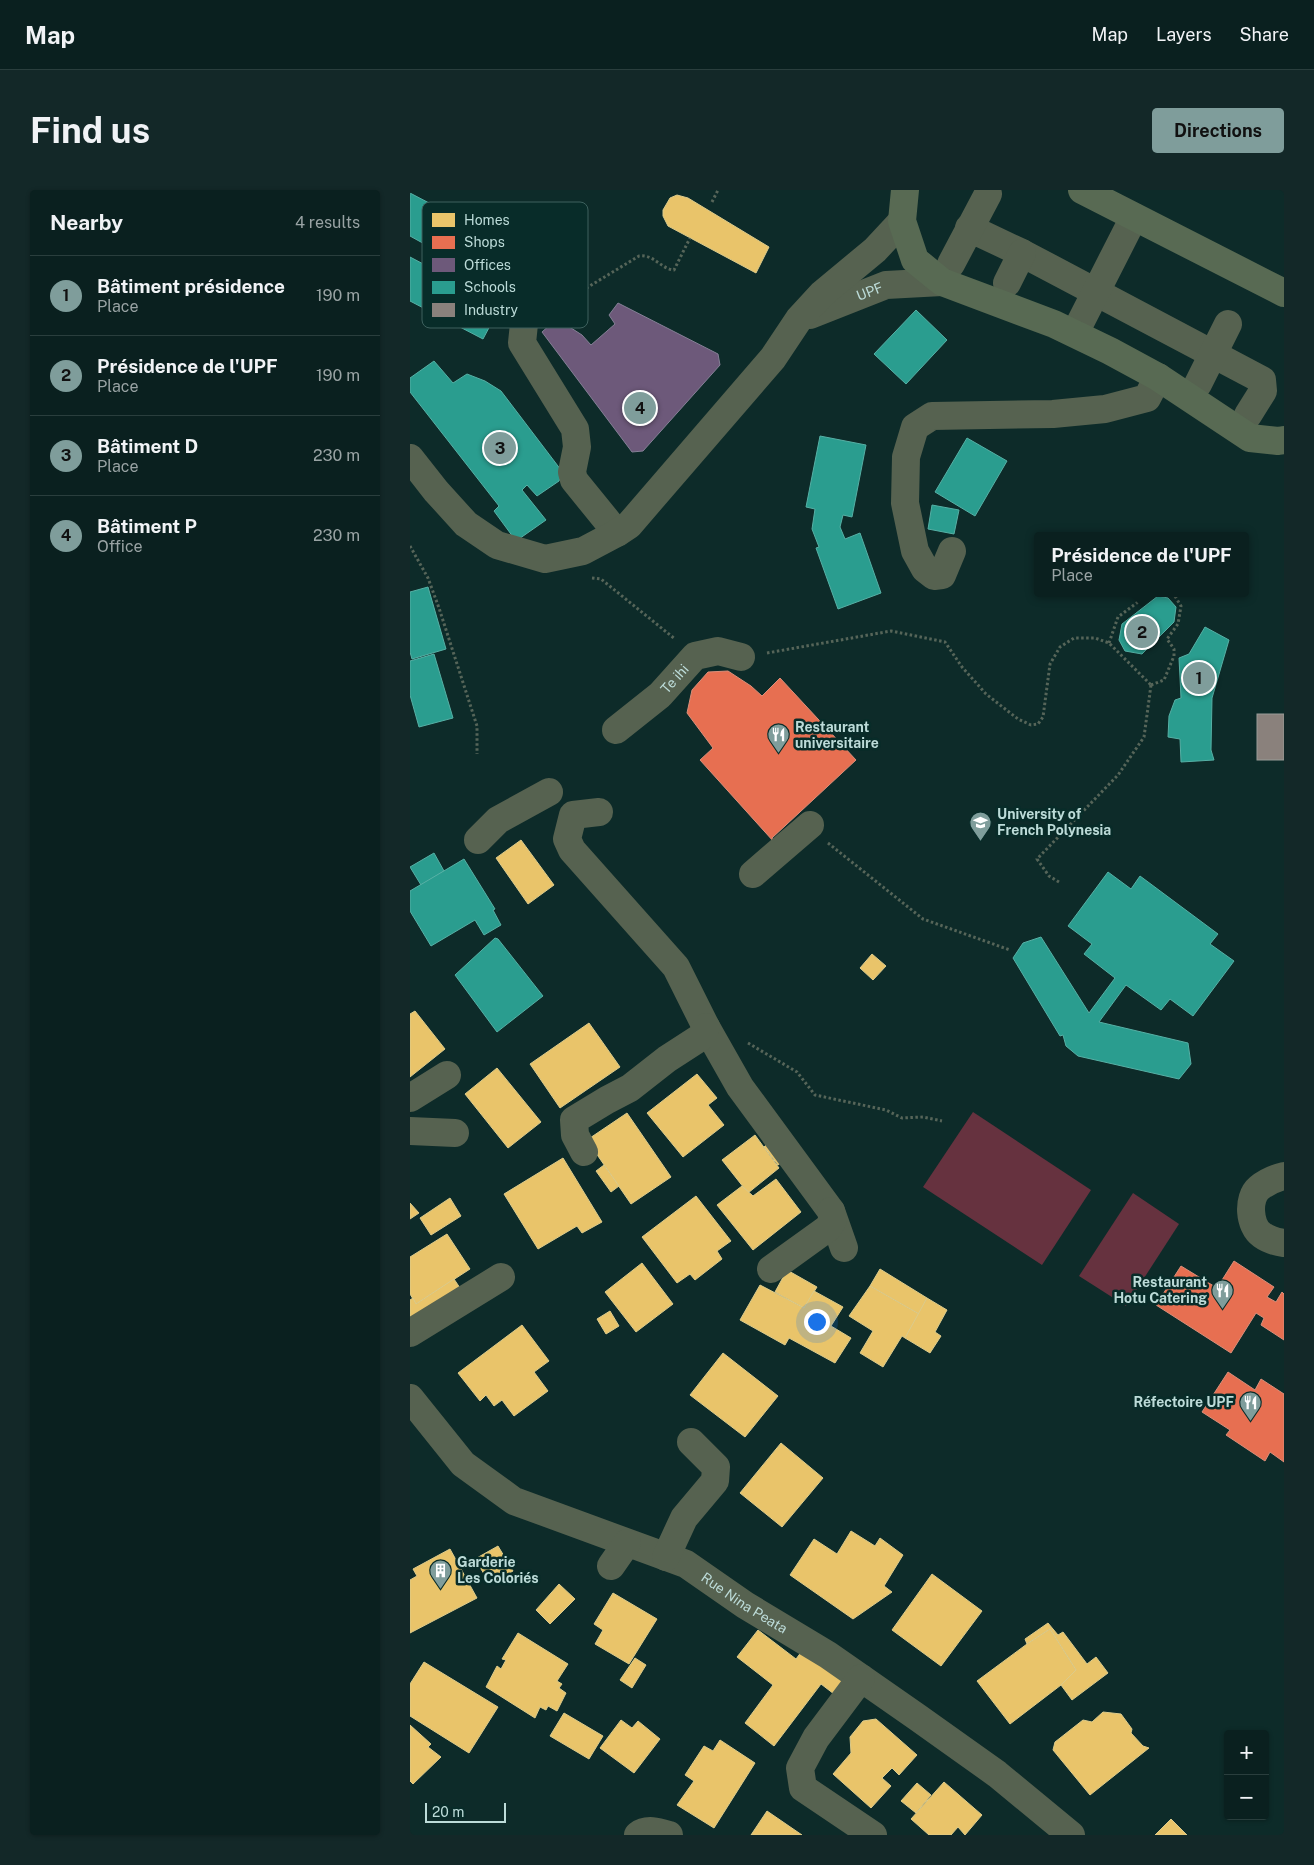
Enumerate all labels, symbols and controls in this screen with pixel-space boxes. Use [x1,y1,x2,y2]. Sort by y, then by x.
text: Map [25,21,75,49]
text: Map [1092,24,1128,45]
text: Layers [1156,24,1212,45]
text: Share [1240,24,1289,45]
button: Directions [1152,108,1284,153]
text: Find us [30,110,150,151]
legend [422,202,588,328]
text: Nearby [50,210,123,235]
text: Homes [464,212,510,228]
text: 4 results [295,213,360,232]
text: Shops [464,234,505,250]
text: Offices [464,257,511,273]
text: Bâtiment présidence [97,275,285,297]
text: Schools [464,279,516,295]
street label: UPF [854,279,885,304]
text: 1 [63,286,69,305]
text: 190 m [316,286,360,305]
text: Place [97,297,139,316]
text: Industry [464,302,519,318]
text: Présidence de l'UPF [97,355,278,377]
text: 2 [61,366,71,385]
text: 190 m [316,366,360,385]
text: Place [97,377,139,396]
pin: 4 [624,389,656,427]
pin: 3 [484,429,516,467]
text: Bâtiment D [97,435,198,457]
text: 3 [61,446,71,465]
text: 230 m [313,446,360,465]
text: Place [97,457,139,476]
text: Bâtiment P [97,515,197,537]
text: 4 [61,526,71,545]
text: 230 m [313,526,360,545]
popup [1034,532,1249,597]
text: Office [97,537,143,556]
text: Présidence de l'UPF [1051,544,1232,566]
text: Place [1051,566,1093,585]
pin: 2 [1126,613,1158,651]
pin: 1 [1183,659,1215,697]
street label: Te ihi [657,661,692,697]
place label: Restaurant universitaire [795,719,879,751]
restaurant icon: Restaurant universitaire [767,723,791,754]
place label: University of French Polynesia [997,806,1111,838]
school or university icon: University of French Polynesia [969,810,993,841]
place label: Restaurant Hotu Catering [1113,1274,1207,1306]
restaurant icon: Restaurant Hotu Catering [1211,1278,1235,1309]
your location [804,1309,830,1335]
restaurant icon: Réfectoire UPF [1238,1390,1262,1421]
place label: Réfectoire UPF [1133,1394,1234,1410]
place label: Garderie Les Coloriés [457,1554,539,1586]
building icon: Garderie Les Coloriés [429,1558,453,1589]
street label: Rue Nina Peata [698,1569,790,1637]
map controls [1224,1730,1269,1820]
button: + [1224,1730,1269,1775]
button: − [1224,1775,1269,1820]
scale bar [425,1800,506,1823]
text: 20 m [432,1804,464,1820]

